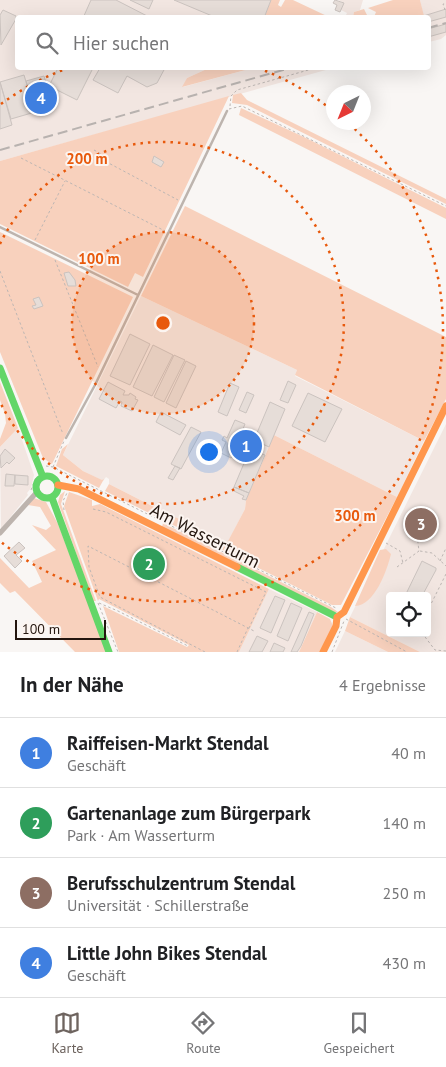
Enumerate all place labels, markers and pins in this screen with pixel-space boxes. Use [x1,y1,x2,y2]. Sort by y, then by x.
pin: 4 [25,79,57,117]
centre of rings [154,314,172,332]
pin: 1 [230,427,262,465]
pin: 3 [405,505,437,543]
pin: 2 [133,545,165,583]

